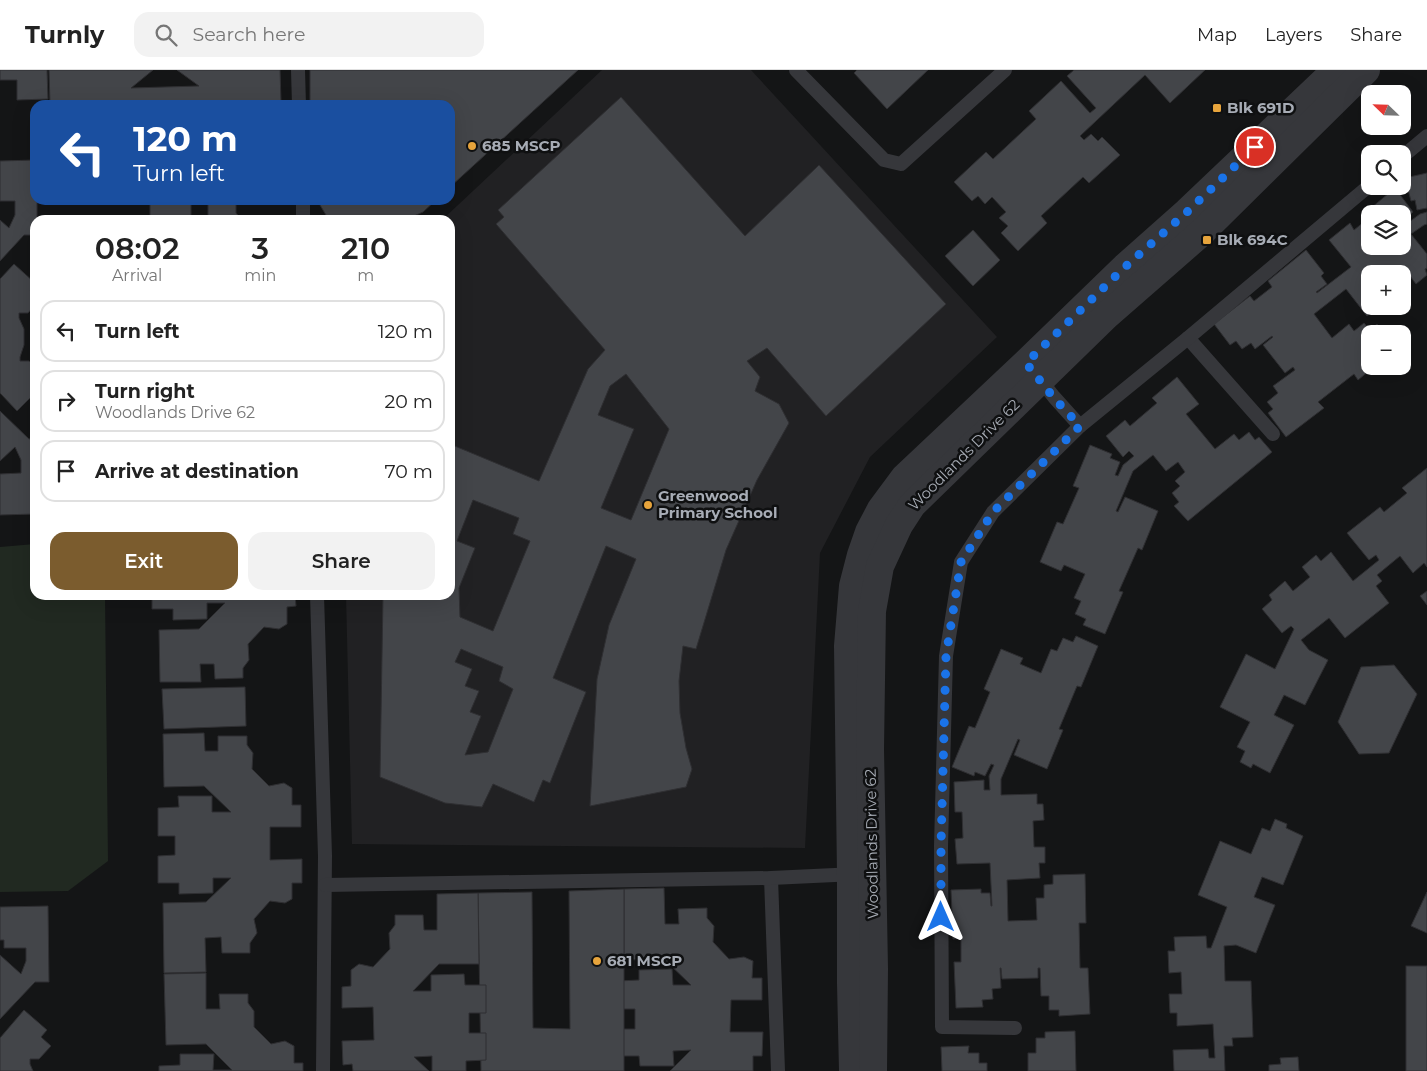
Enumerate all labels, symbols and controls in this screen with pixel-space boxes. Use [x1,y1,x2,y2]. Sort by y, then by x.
search box [134,12,484,57]
text: Turnly [25,20,104,49]
icon: search [152,21,180,49]
text: Search here [192,23,305,46]
text: Map [1197,24,1237,46]
text: Layers [1265,24,1322,46]
text: Share [1350,24,1402,46]
north arrow [1361,85,1411,135]
map controls [1361,85,1411,375]
place label: Blk 691D [1227,98,1294,117]
marker: Blk 691D [1211,102,1223,114]
text: 120 m [133,117,238,160]
icon: left [50,120,115,185]
pin [1234,126,1276,168]
icon: arrive [1241,133,1269,161]
place label: 685 MSCP [482,136,560,155]
marker: 685 MSCP [466,140,478,152]
button: search [1361,145,1411,195]
text: Turn left [133,160,225,187]
button: layers [1361,205,1411,255]
text: 08:02 [95,230,179,267]
text: 3 [252,230,269,267]
text: 210 [341,230,390,267]
place label: Blk 694C [1217,230,1288,249]
marker: Blk 694C [1201,234,1213,246]
button: + [1361,265,1411,315]
text: Arrival [112,266,162,285]
text: min [244,266,276,285]
text: m [357,266,374,285]
icon: left [52,317,80,345]
text: Turn left [95,320,180,343]
text: 120 m [378,320,433,343]
button: − [1361,325,1411,375]
text: Turn right [95,380,195,403]
icon: right [52,387,80,415]
text: 20 m [385,390,433,413]
street label: Woodlands Drive 62 [904,395,1023,514]
text: Woodlands Drive 62 [95,403,255,422]
icon: arrive [52,457,80,485]
text: Arrive at destination [95,460,299,483]
text: 70 m [384,460,433,483]
place label: Greenwood Primary School [658,486,777,522]
marker: Greenwood Primary School [642,499,654,511]
button: Exit [50,532,238,590]
button: Share [248,532,435,590]
street label: Woodlands Drive 62 [861,769,882,919]
position arrow [914,890,966,942]
place label: 681 MSCP [607,951,682,970]
marker: 681 MSCP [591,955,603,967]

